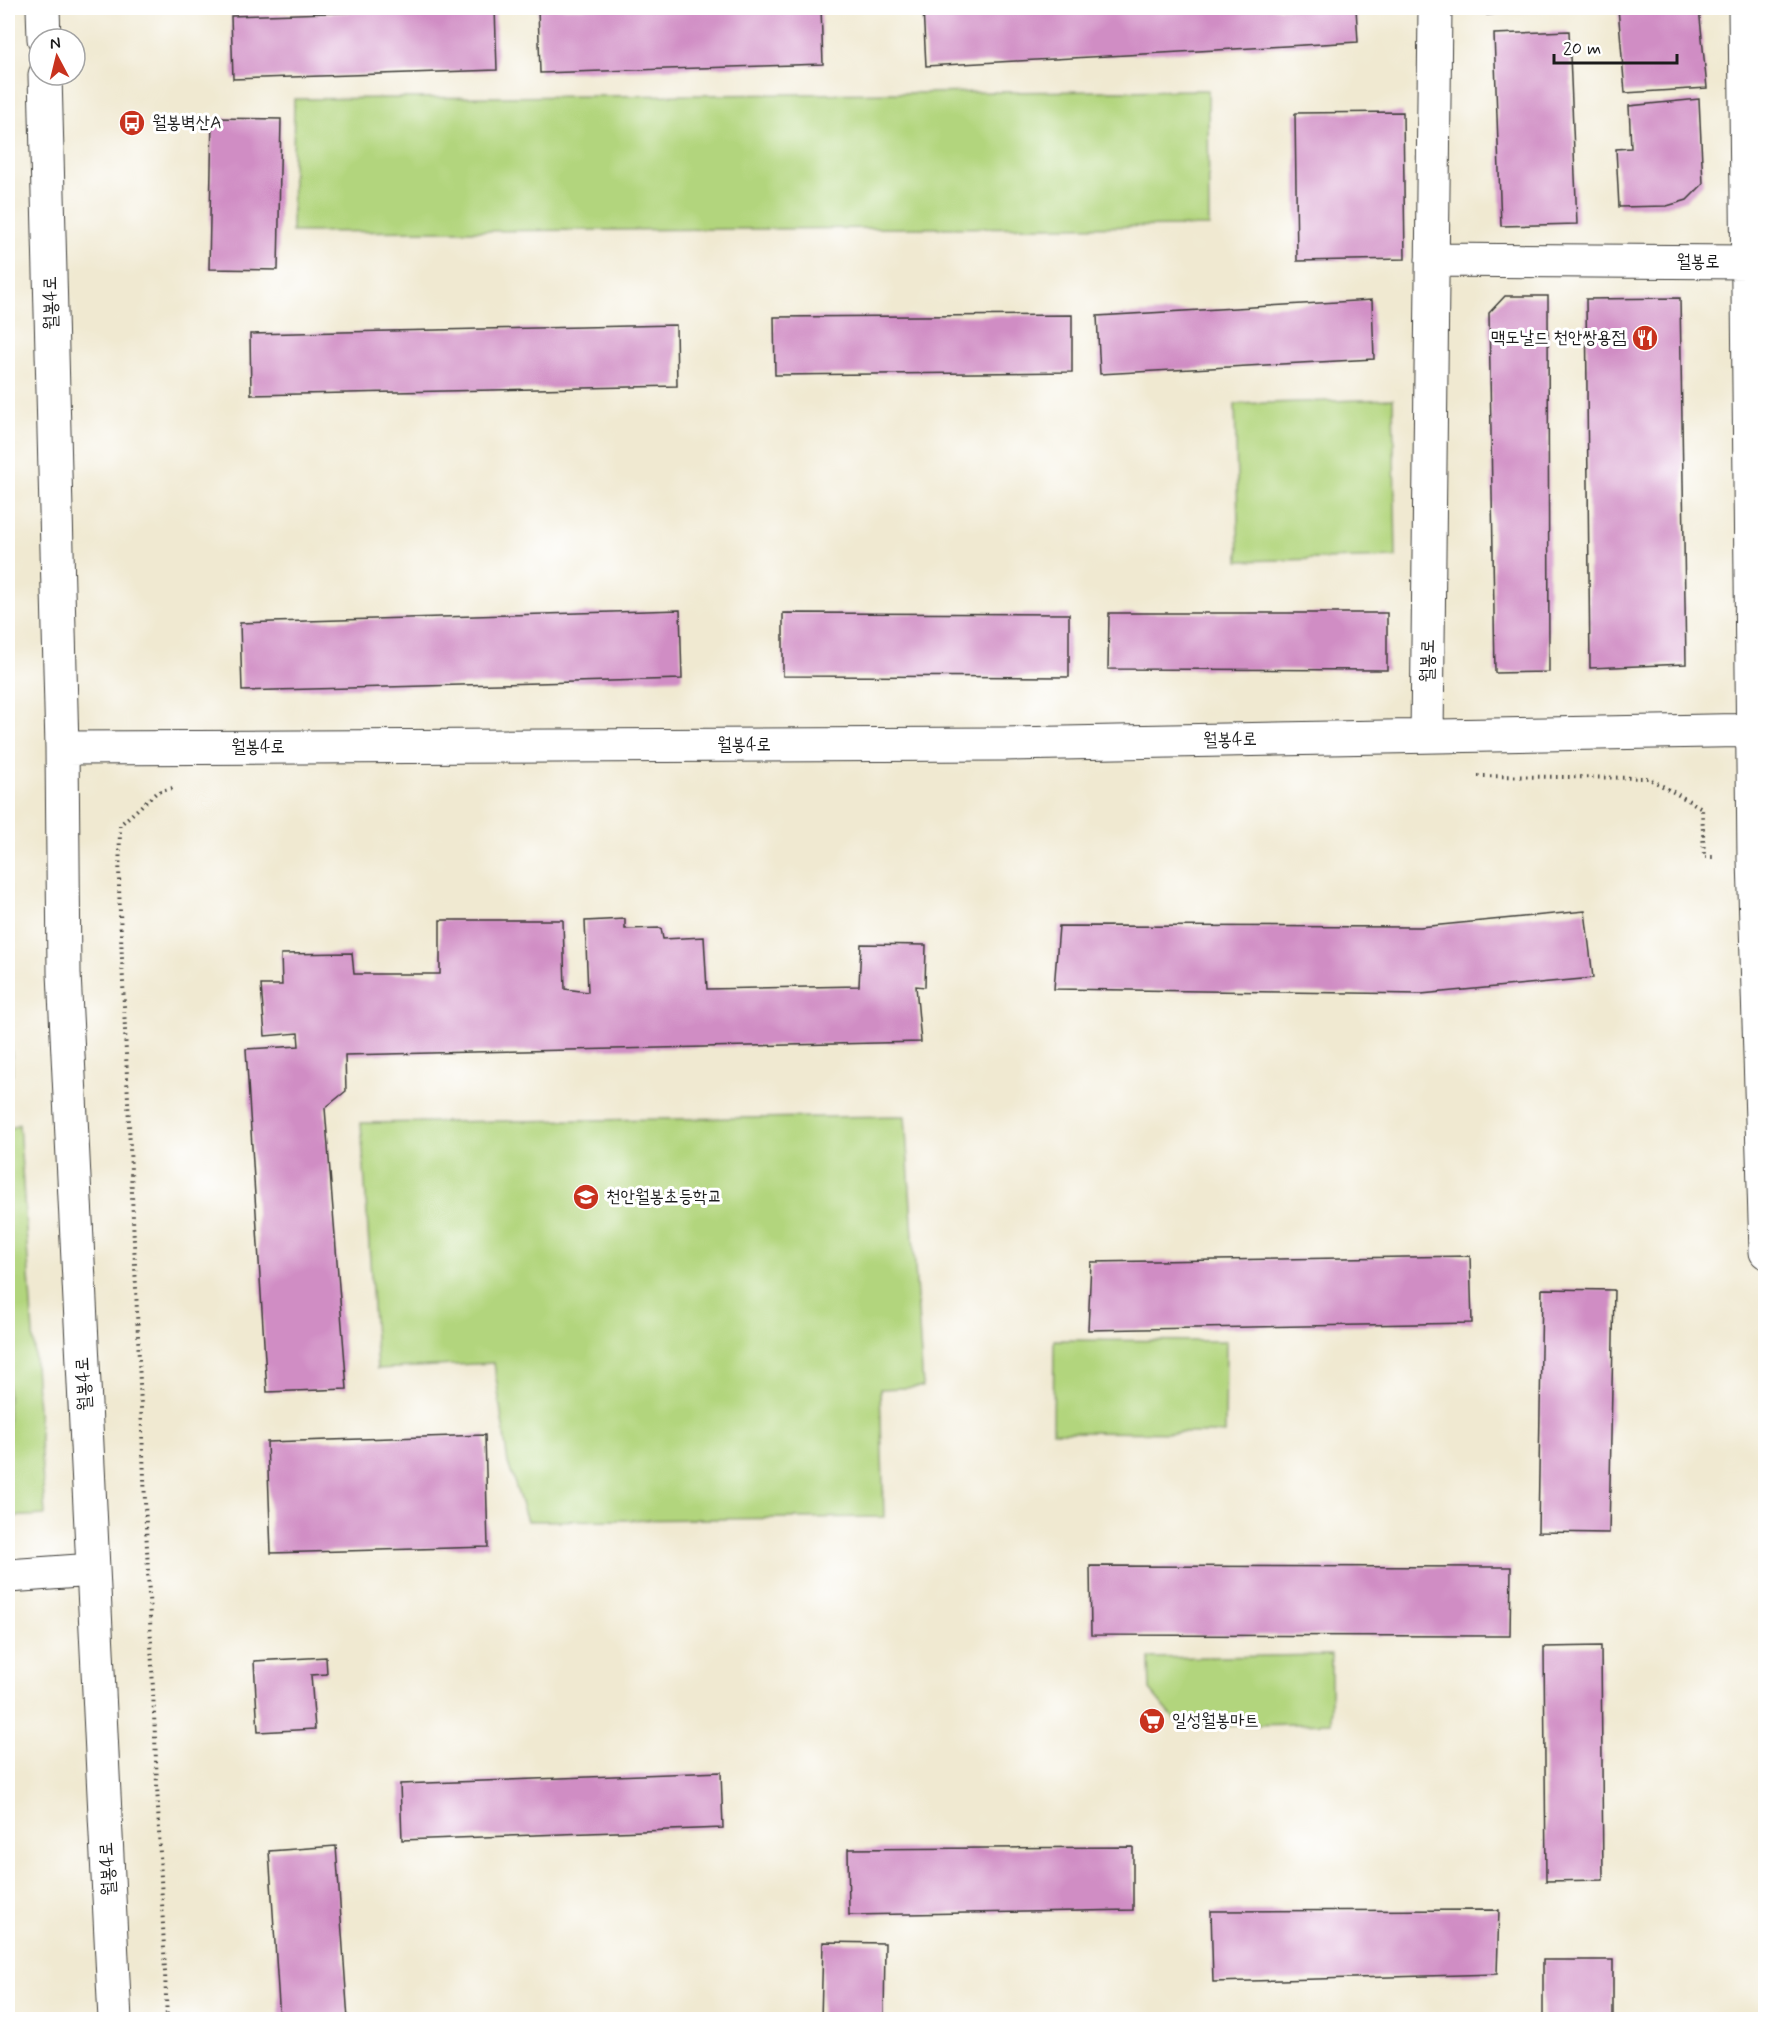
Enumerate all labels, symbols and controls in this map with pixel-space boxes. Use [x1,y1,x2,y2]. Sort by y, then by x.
north arrow [27,27,87,87]
scale bar [1554,27,1677,65]
text: N [49,33,62,55]
text: 20 m [1563,37,1601,61]
bus stop icon: 월봉벽산A [117,108,147,138]
place label: 월봉벽산A [152,111,222,135]
street label: 월봉로 [1676,250,1720,274]
street label: 월봉4로 [39,276,63,330]
restaurant icon: 맥도날드 천안쌍용점 [1630,323,1660,353]
place label: 맥도날드 천안쌍용점 [1491,326,1627,350]
street label: 월봉로 [1416,639,1440,683]
street label: 월봉4로 [1203,728,1257,752]
street label: 월봉4로 [717,733,771,757]
street label: 월봉4로 [231,735,285,759]
school or university icon: 천안월봉초등학교 [571,1182,601,1212]
place label: 천안월봉초등학교 [606,1185,722,1209]
street label: 월봉4로 [71,1356,97,1412]
supermarket icon: 일성월봉마트 [1137,1706,1167,1736]
place label: 일성월봉마트 [1172,1709,1259,1733]
street label: 월봉4로 [95,1841,121,1897]

